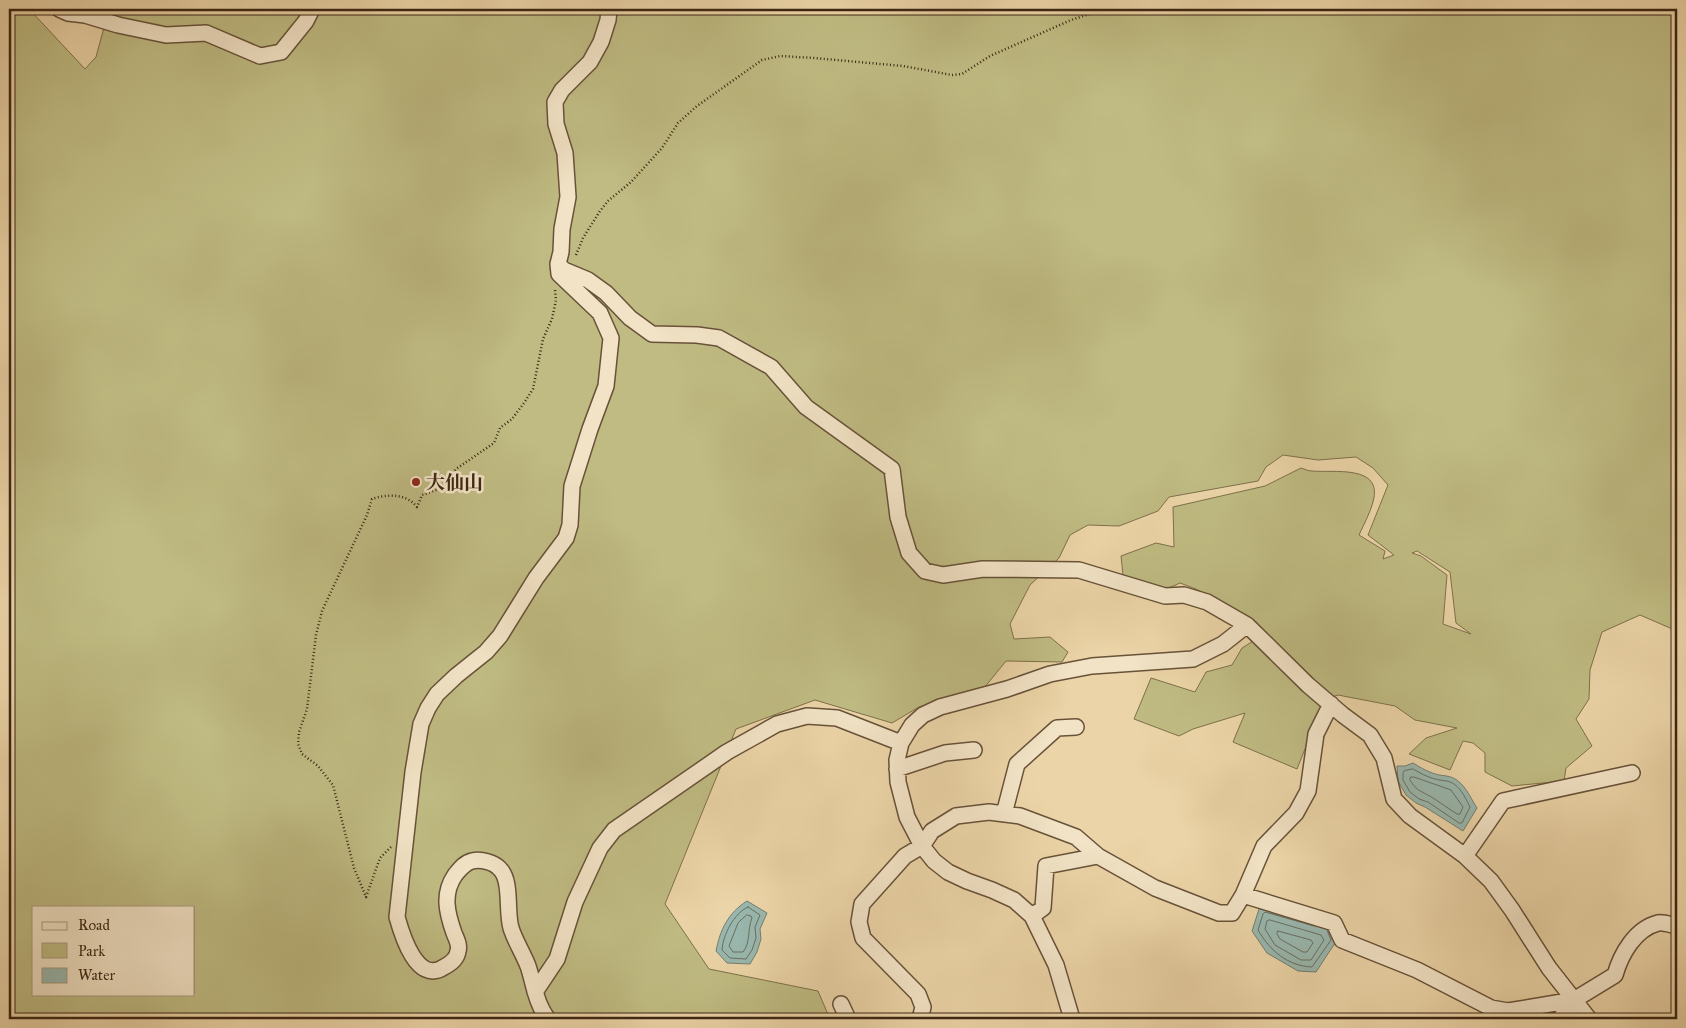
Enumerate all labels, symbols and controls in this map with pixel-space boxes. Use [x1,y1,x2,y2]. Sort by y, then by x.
place label: 大仙山 [426,471,483,494]
marker: 大仙山 [410,476,422,488]
legend [32,906,195,996]
text: Road [78,916,110,934]
text: Park [78,942,105,960]
text: Water [78,966,115,984]

